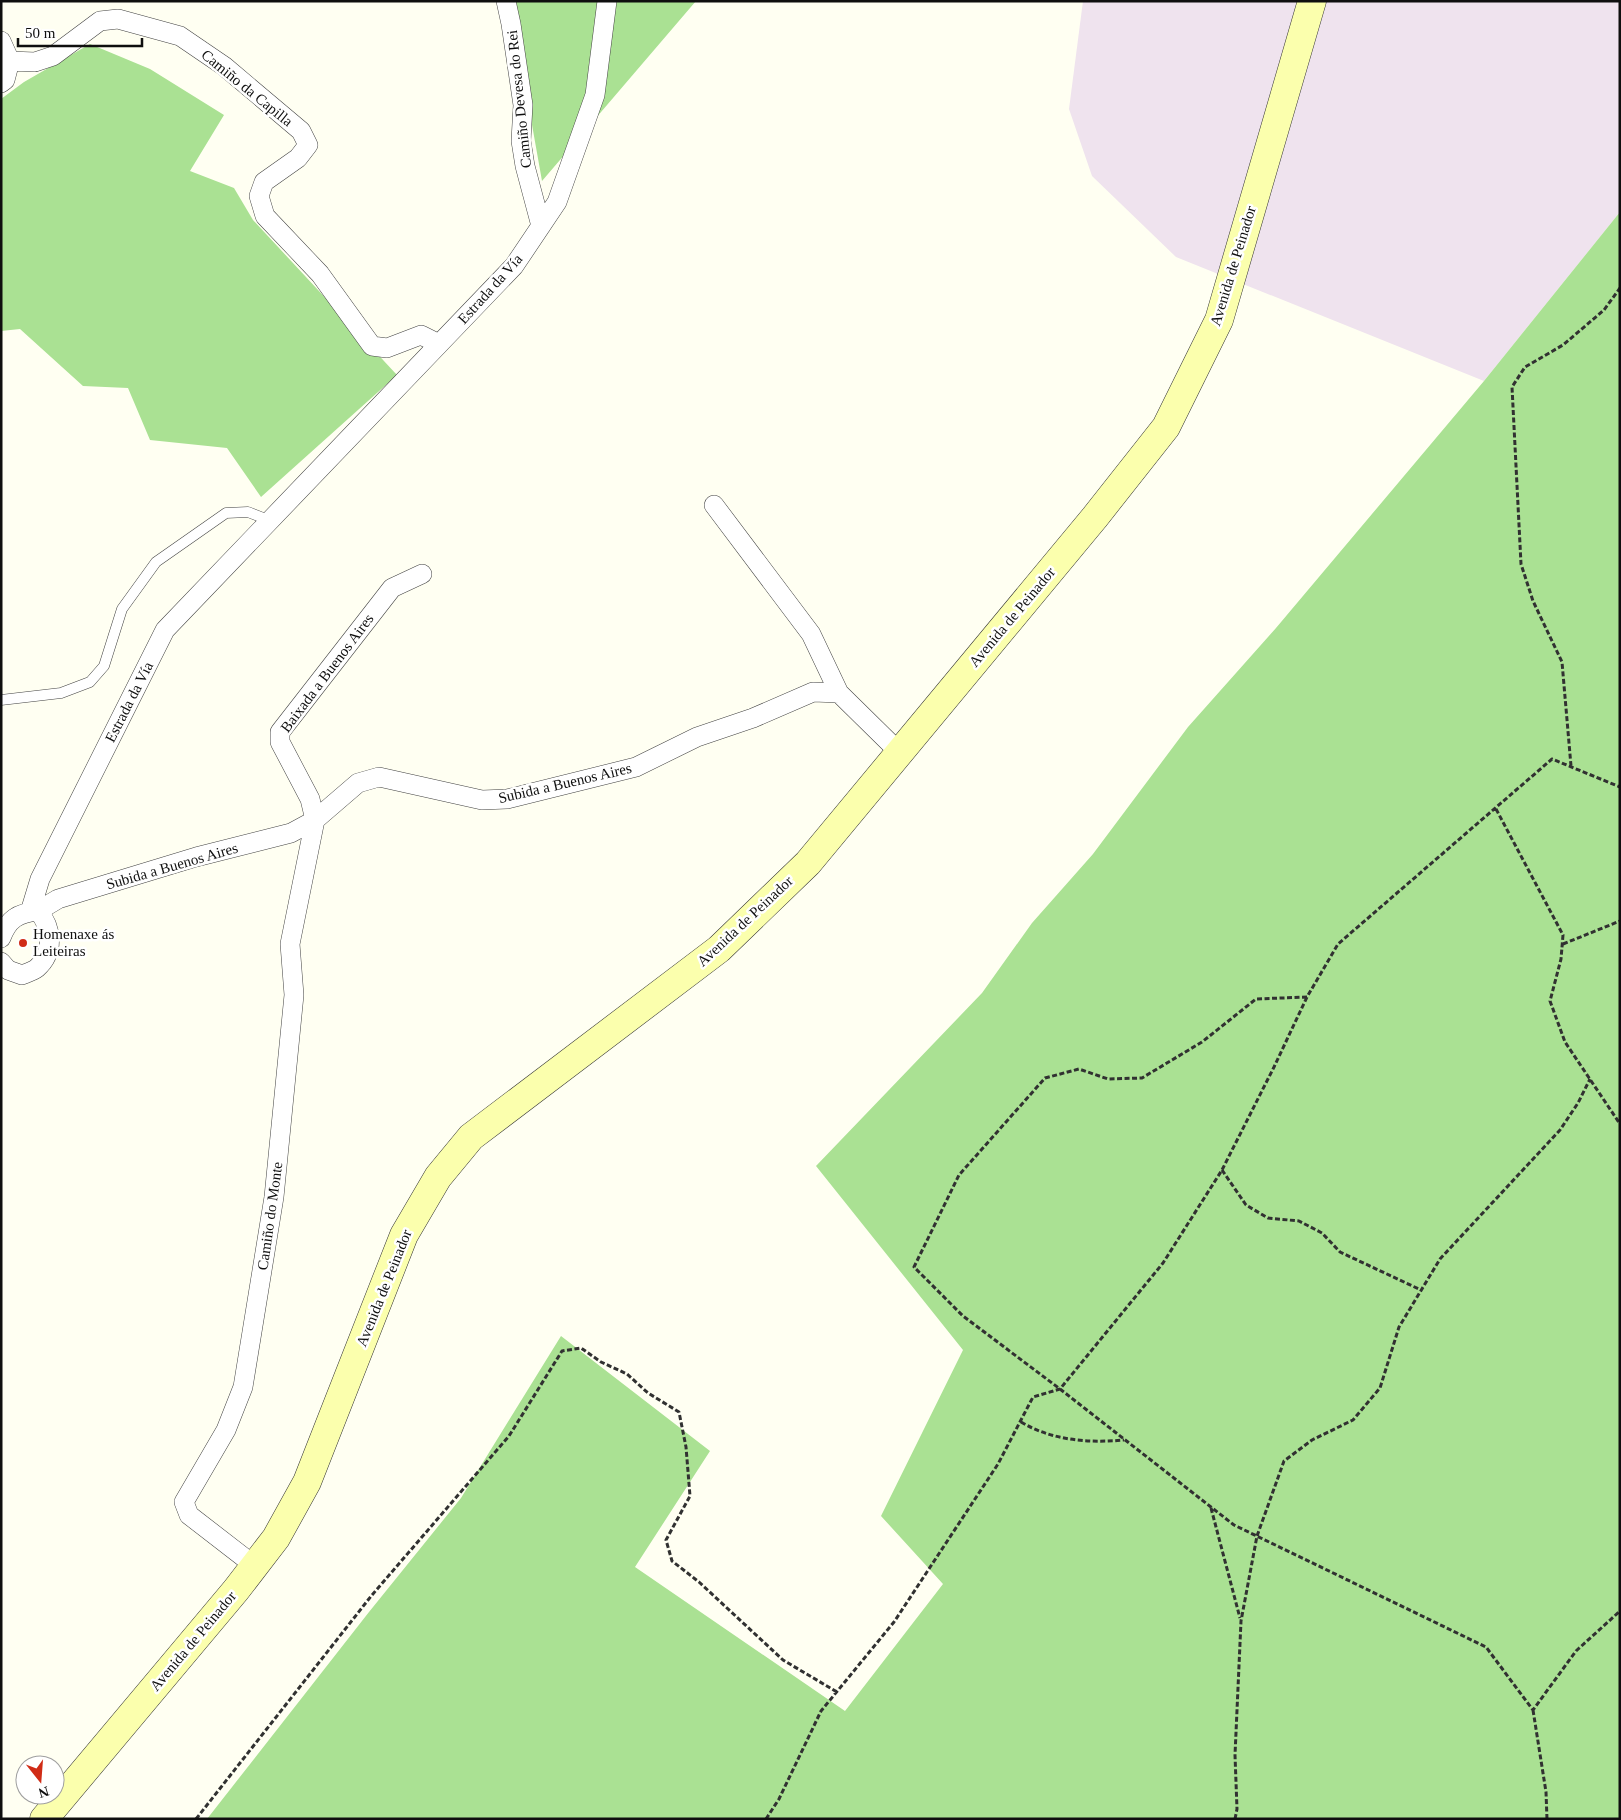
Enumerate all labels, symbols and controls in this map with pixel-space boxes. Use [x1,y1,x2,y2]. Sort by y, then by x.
scale bar [18,15,141,47]
text: 50 m [25,25,56,41]
street label: Camiño Devesa do Rei [504,29,534,169]
street label: Camiño da Capilla [198,46,296,130]
street label: Avenida de Peinador [1207,204,1259,328]
street label: Estrada da Vía [455,251,526,327]
street label: Avenida de Peinador [966,564,1058,670]
street label: Baixada a Buenos Aires [277,611,377,735]
street label: Estrada da Vía [102,659,156,745]
street label: Subida a Buenos Aires [497,760,633,806]
street label: Subida a Buenos Aires [104,839,240,892]
street label: Avenida de Peinador [694,873,796,969]
place label: Homenaxe ás Leiteiras [33,926,114,959]
marker: Homenaxe ás Leiteiras [17,937,29,949]
street label: Camiño do Monte [254,1161,286,1271]
street label: Avenida de Peinador [353,1227,415,1349]
street label: Avenida de Peinador [147,1588,239,1694]
north arrow [15,1755,65,1805]
text: N [37,1783,51,1801]

